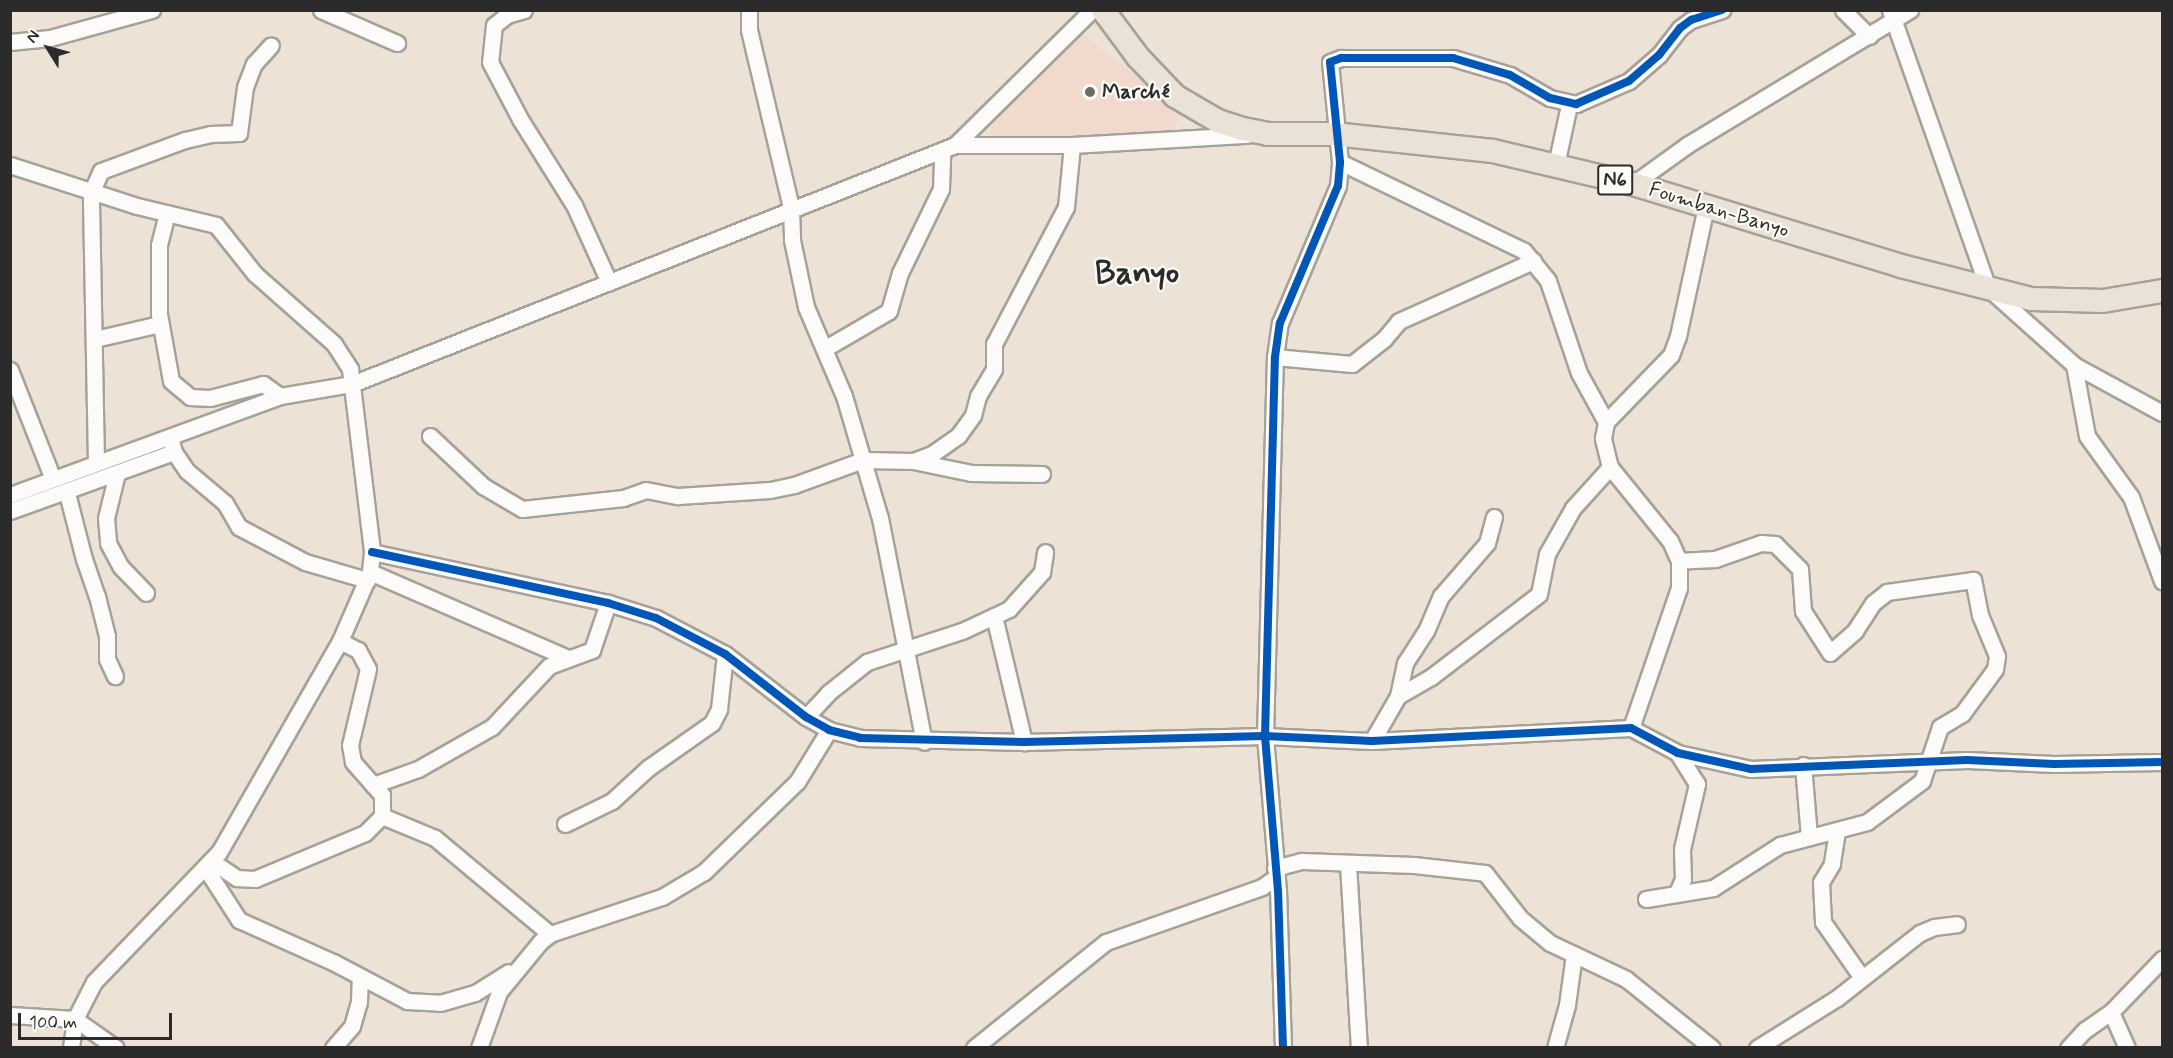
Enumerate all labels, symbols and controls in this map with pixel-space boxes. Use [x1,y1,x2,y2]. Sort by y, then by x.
north arrow [18,18,78,78]
text: N [22,26,45,47]
place label: Marché [1102,79,1170,105]
marker: Marché [1083,85,1097,99]
road number: N6 [1597,163,1633,197]
street label: Foumban-Banyo [1646,177,1792,243]
district label: Banyo [1095,255,1179,295]
scale bar [21,1001,176,1039]
text: 100 m [29,1011,77,1035]

